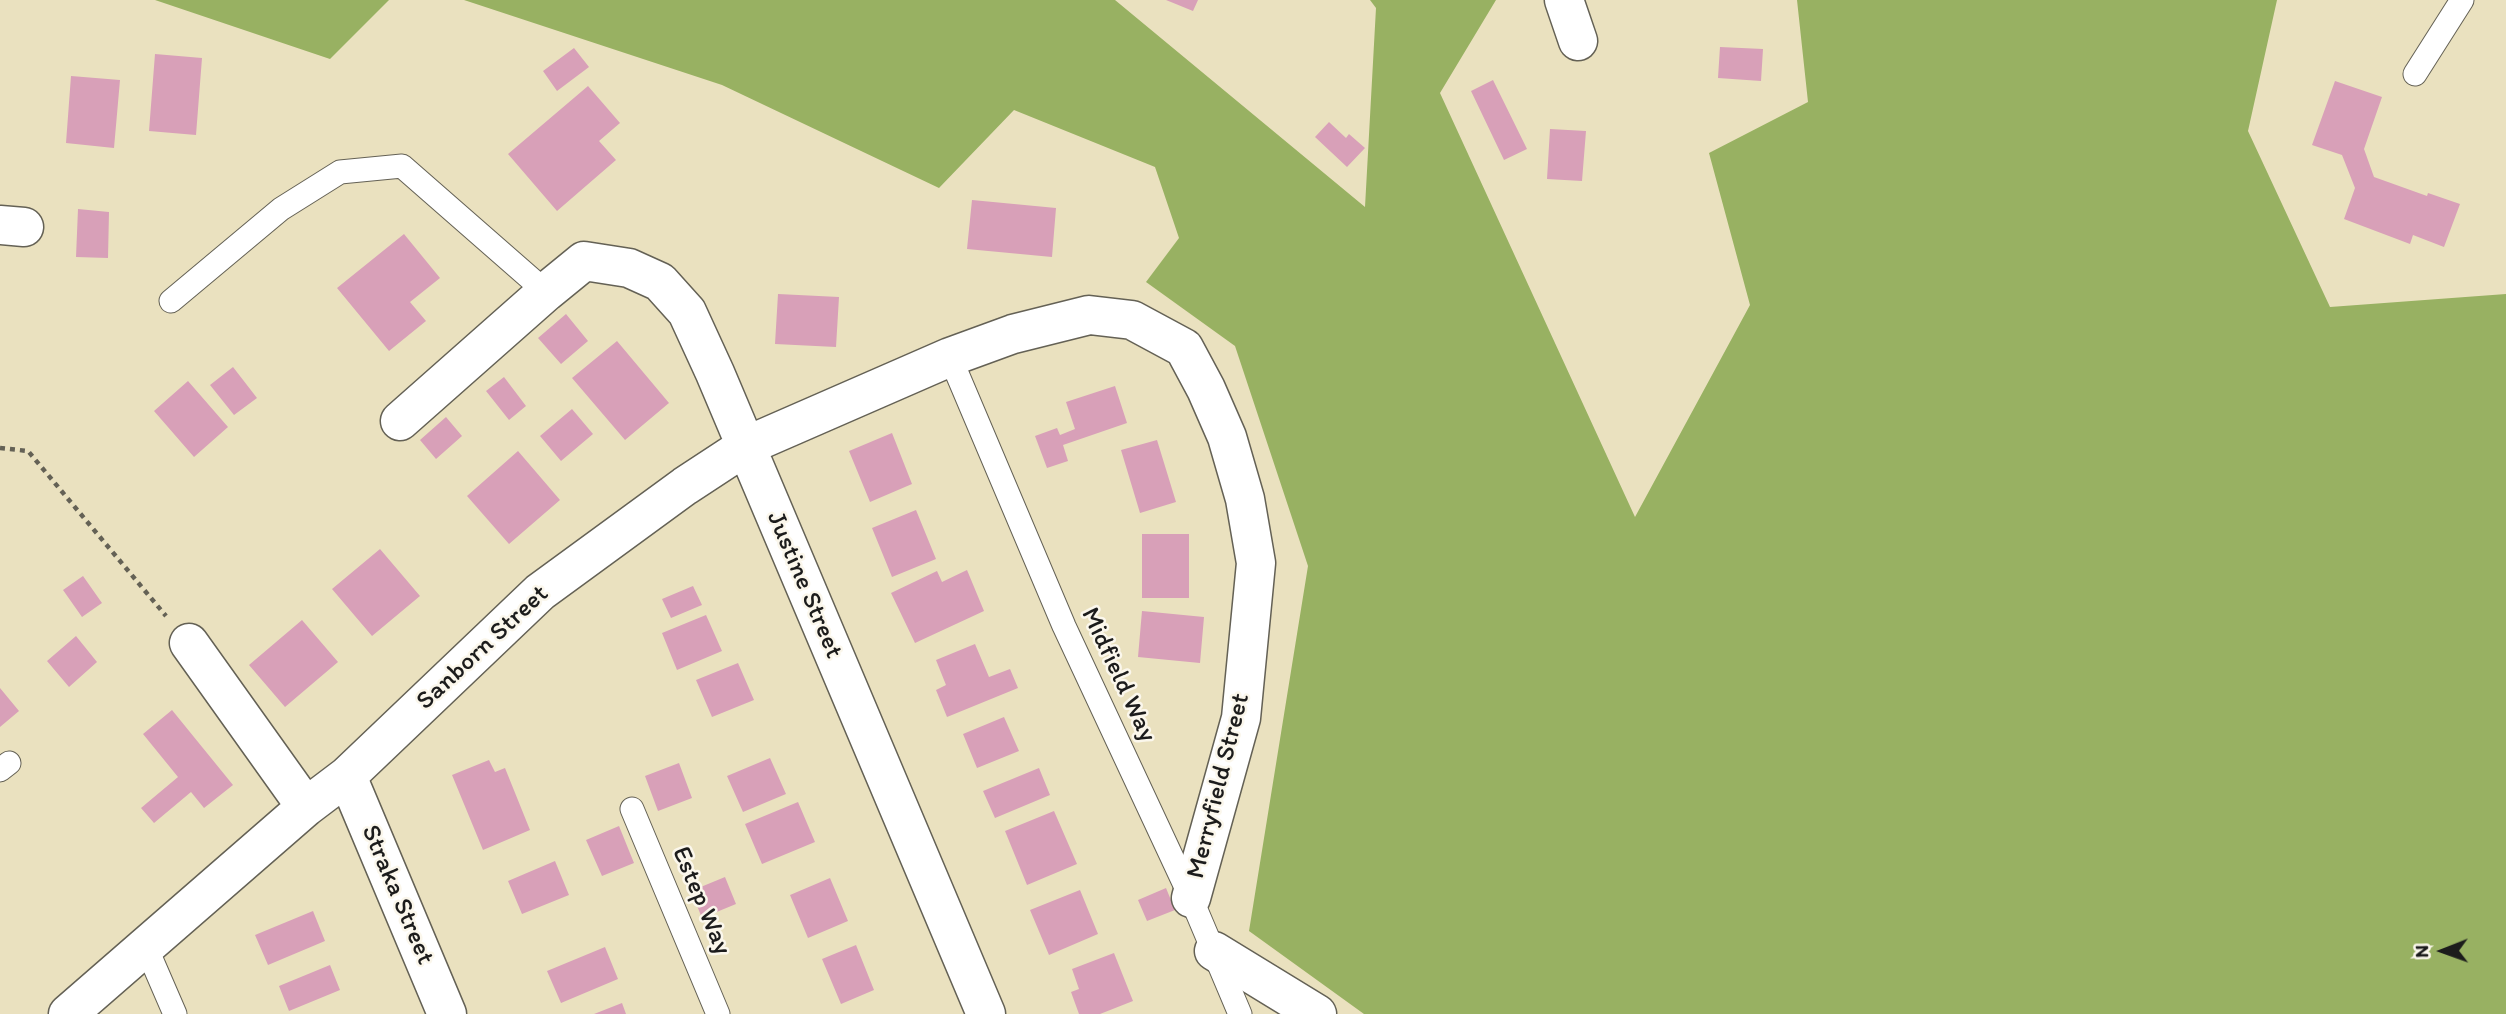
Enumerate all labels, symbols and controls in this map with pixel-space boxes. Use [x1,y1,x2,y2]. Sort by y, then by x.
street label: Justine Street [759,507,849,663]
street label: Sanborn Street [411,579,555,717]
street label: Midfield Way [1073,603,1163,747]
street label: Merryfield Street [1181,690,1257,882]
street label: Straka Street [354,821,440,969]
street label: Estep Way [664,842,738,960]
north arrow [2408,916,2478,986]
text: N [2410,945,2433,958]

